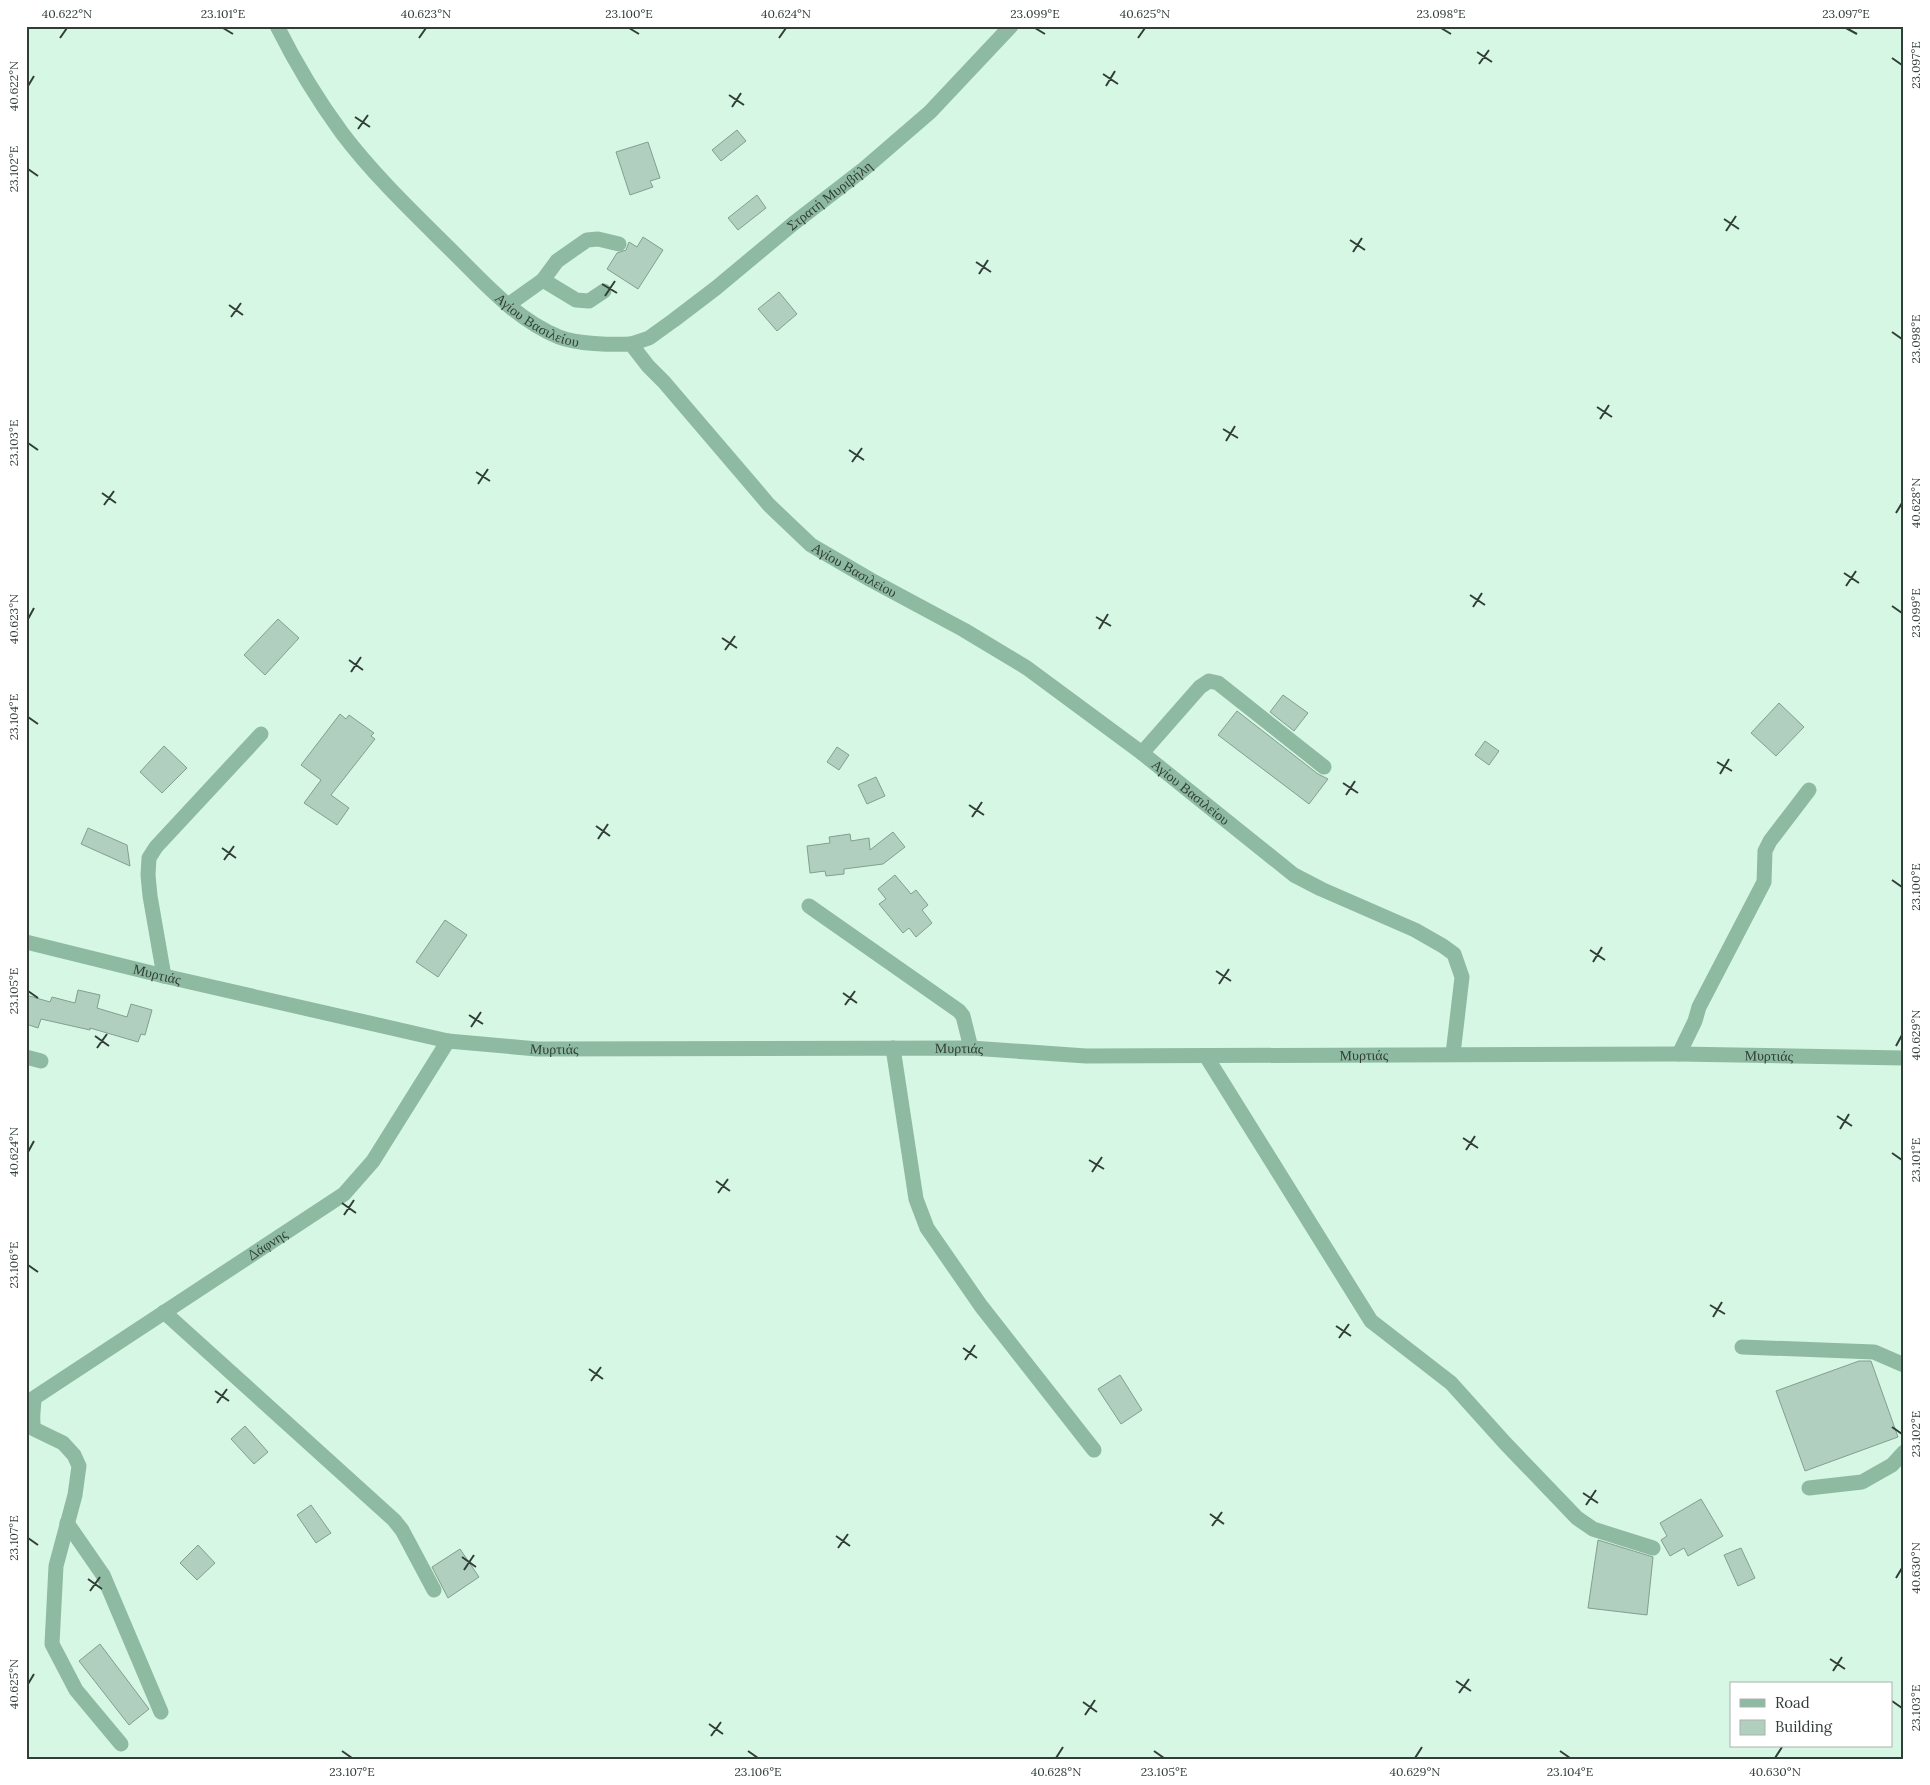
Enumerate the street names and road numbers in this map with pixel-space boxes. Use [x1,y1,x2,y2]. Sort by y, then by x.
street label: Στρατή Μυριβήλη [783,157,876,234]
street label: Αγίου Βασιλείου [491,289,580,351]
street label: Αγίου Βασιλείου [809,538,900,601]
street label: Αγίου Βασιλείου [1148,755,1233,829]
street label: Μυρτιάς [131,960,183,989]
street label: Μυρτιάς [529,1039,579,1058]
street label: Μυρτιάς [935,1039,985,1058]
street label: Μυρτιάς [1340,1046,1389,1064]
street label: Μυρτιάς [1744,1046,1794,1065]
street label: Δάφνης [244,1225,291,1264]

